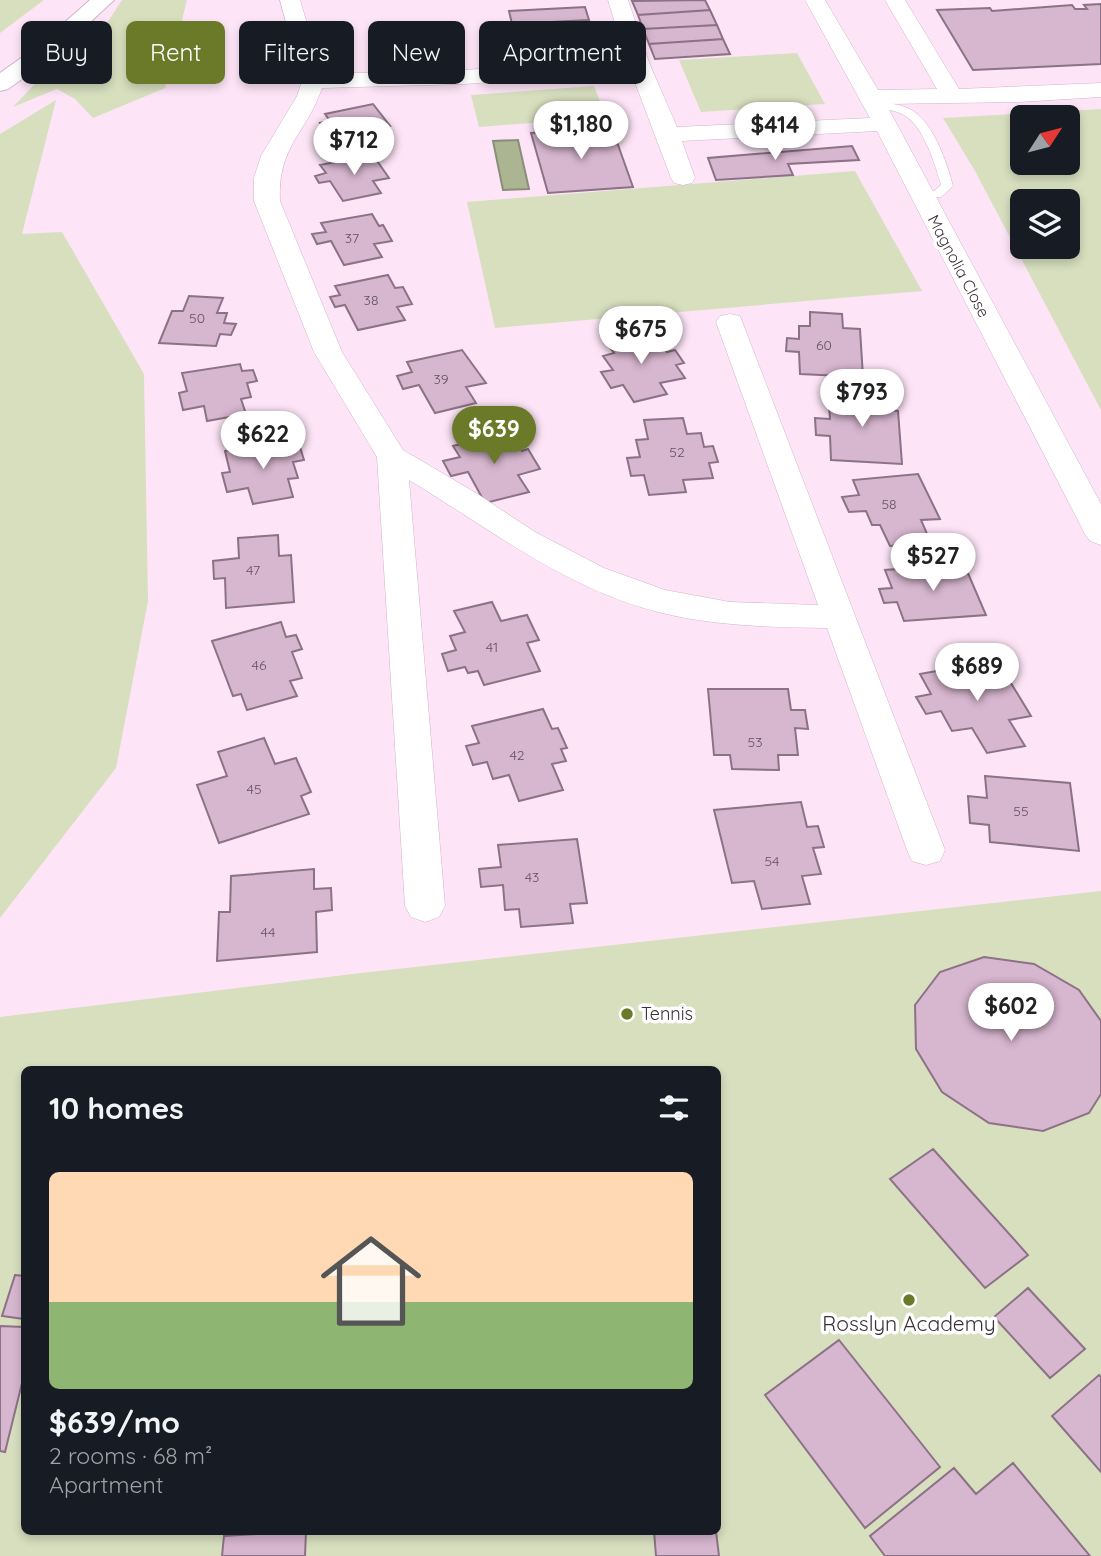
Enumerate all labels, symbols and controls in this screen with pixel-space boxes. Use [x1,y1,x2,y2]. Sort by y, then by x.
chip: Buy [21,21,112,84]
chip: Rent [126,21,225,84]
chip: Filters [239,21,354,84]
chip: New [368,21,465,84]
chip: Apartment [479,21,646,84]
pin: $1,180 [524,102,638,161]
pin: $414 [734,102,816,162]
north arrow [1010,105,1080,175]
map controls [1010,105,1080,259]
text: $1,180 [549,109,613,138]
text: $414 [750,110,800,139]
pin: $712 [313,118,395,177]
text: $712 [329,125,379,154]
button: layers [1010,189,1080,259]
street label: Magnolia Close [924,211,994,321]
house number: 37 [345,229,359,247]
house number: 38 [364,291,378,309]
pin: $675 [600,306,682,366]
house number: 50 [189,309,205,327]
text: $675 [615,314,667,343]
house number: 60 [816,336,832,354]
house number: 39 [433,370,449,388]
pin: $793 [821,370,903,429]
text: $793 [836,377,888,406]
pin: $639 [453,406,535,466]
pin: $622 [222,412,304,471]
text: $639 [468,414,520,443]
text: $622 [237,419,289,448]
house number: 52 [669,443,685,461]
house number: 58 [881,495,897,513]
pin: $527 [892,534,974,593]
text: $527 [907,541,959,570]
house number: 47 [246,561,260,579]
house number: 41 [486,638,498,656]
pin: $689 [936,644,1018,703]
text: $689 [951,651,1003,680]
house number: 46 [252,656,267,674]
house number: 53 [748,733,762,751]
house number: 42 [509,746,525,764]
house number: 45 [246,780,262,798]
house number: 55 [1013,802,1029,820]
house number: 54 [764,852,780,870]
house number: 43 [525,868,539,886]
house number: 44 [261,923,275,941]
pin: $602 [970,984,1052,1043]
text: $602 [984,991,1038,1020]
place label: Tennis [641,1002,693,1025]
marker: Tennis [619,1006,635,1022]
text: 10 homes [49,1089,184,1127]
icon: filters [655,1089,693,1127]
icon: home [308,1218,434,1344]
marker: Rosslyn Academy [901,1292,917,1308]
place label: Rosslyn Academy [822,1310,996,1336]
text: $639/mo [49,1403,180,1441]
text: 2 rooms · 68 m² [49,1441,212,1470]
text: Apartment [49,1470,163,1499]

